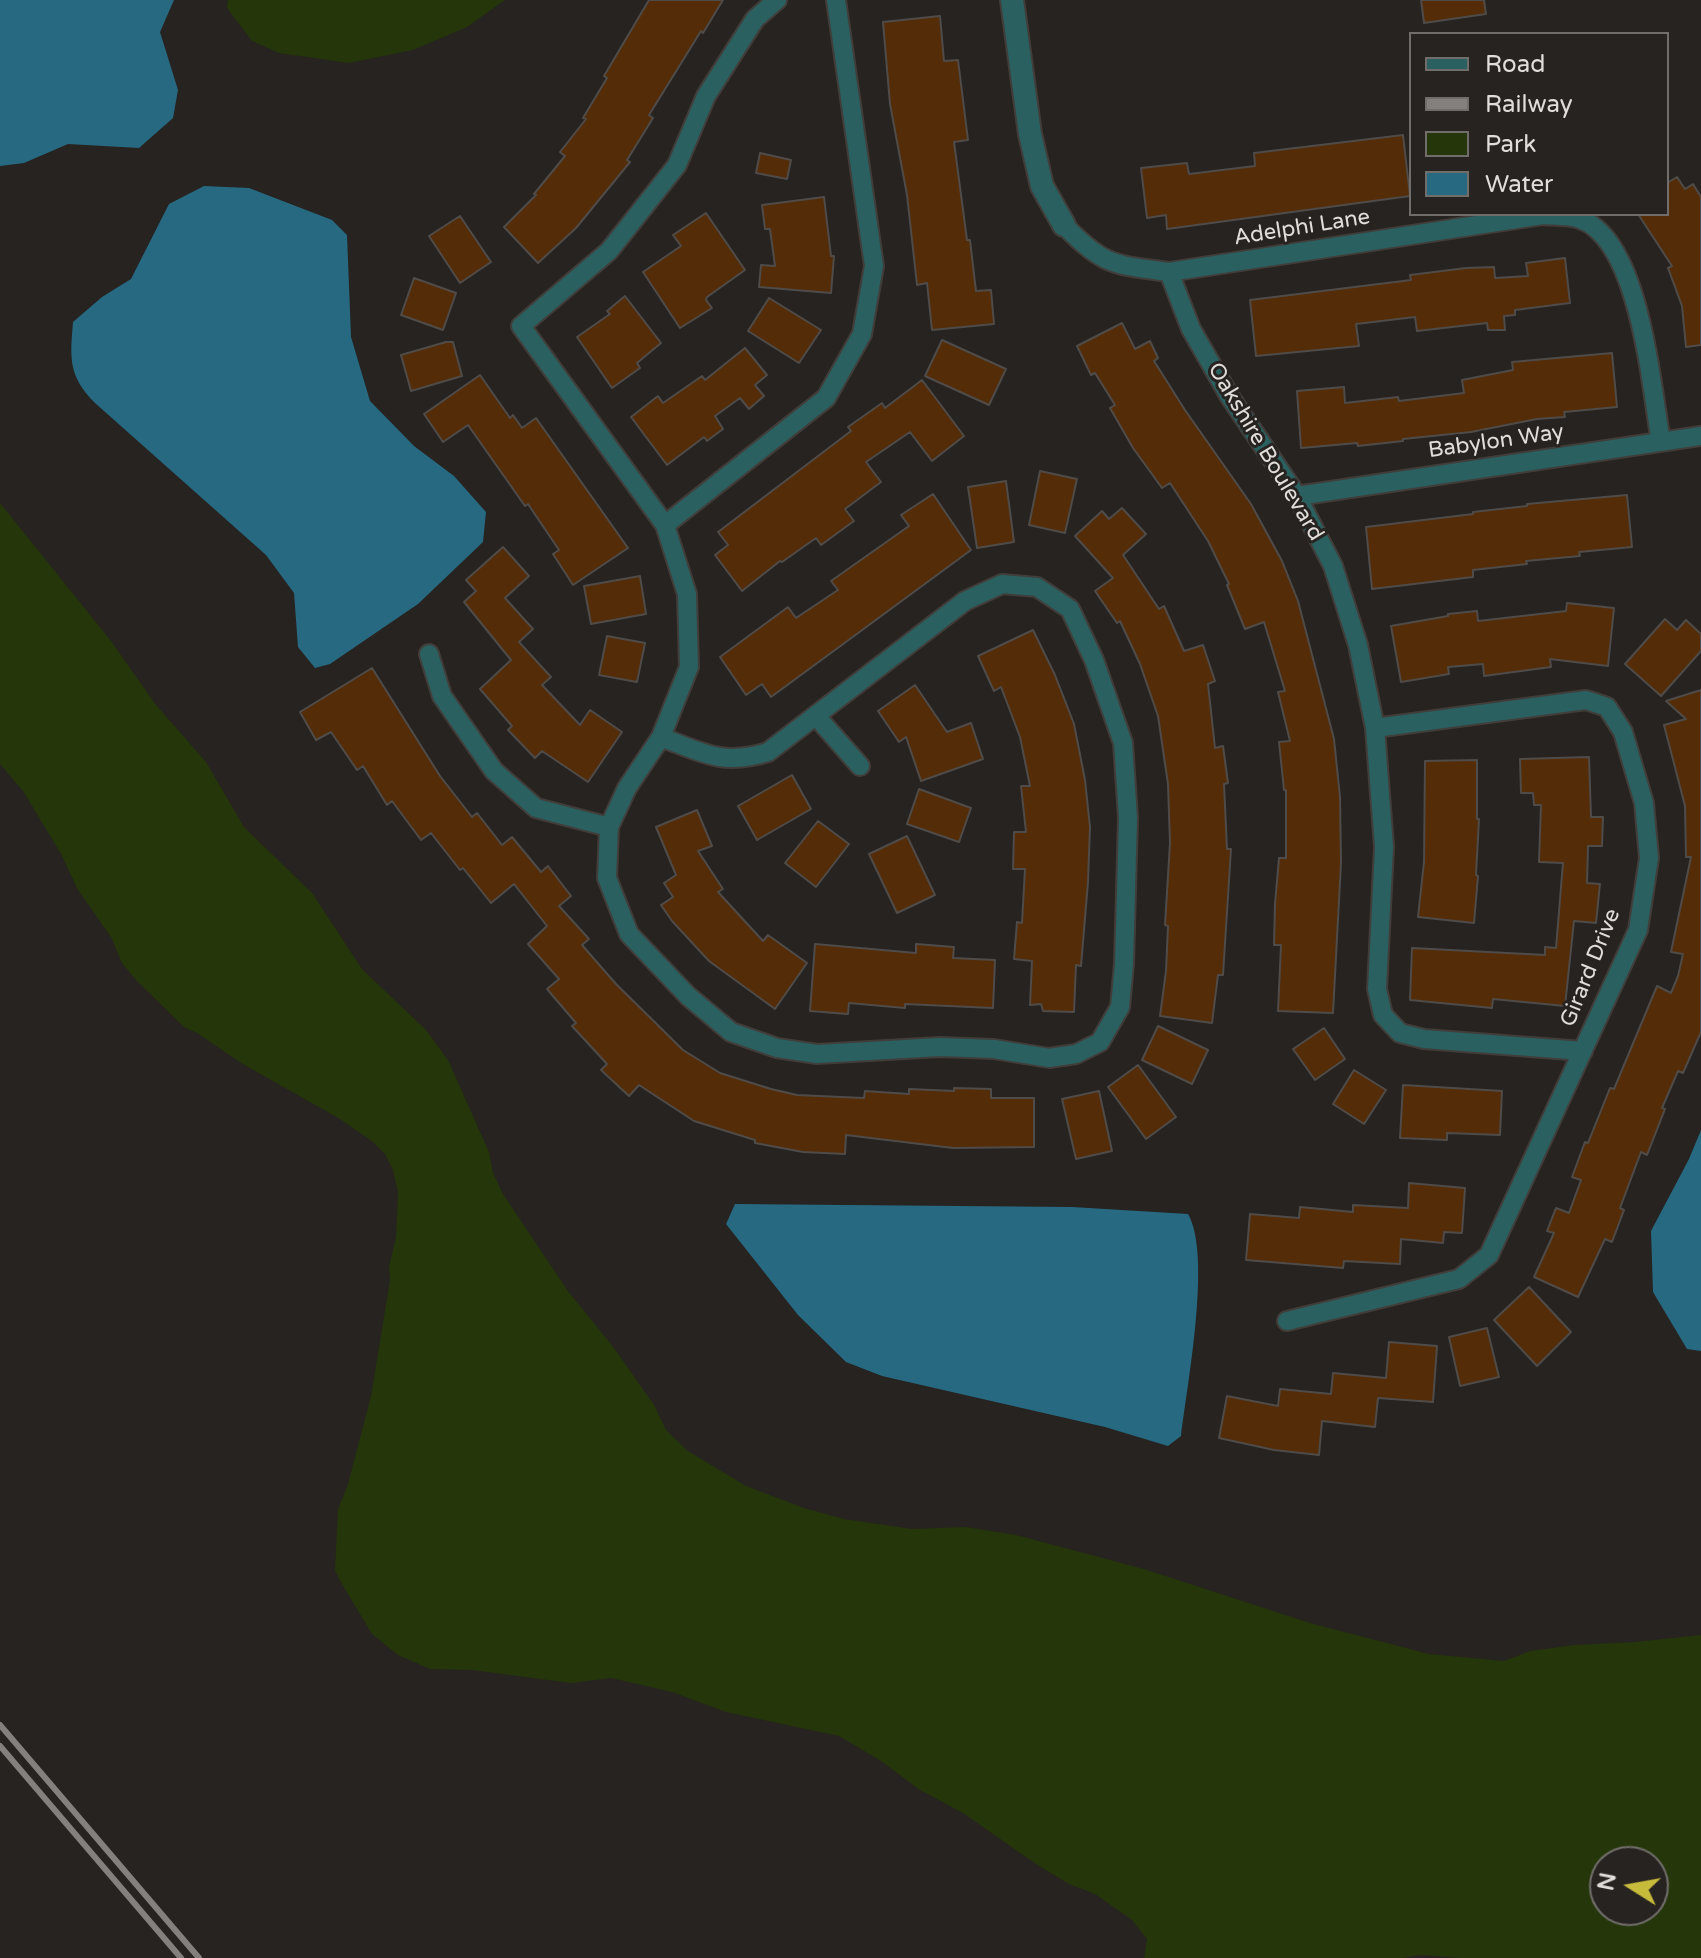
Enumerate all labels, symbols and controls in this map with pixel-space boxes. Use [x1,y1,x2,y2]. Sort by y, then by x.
legend [1409,32,1669,216]
text: Road [1485,50,1545,79]
text: Railway [1485,90,1573,119]
text: Park [1485,130,1536,159]
text: Water [1485,170,1553,199]
street label: Adelphi Lane [1232,204,1372,252]
street label: Oakshire Boulevard [1201,358,1329,546]
street label: Babylon Way [1427,419,1565,465]
street label: Girard Drive [1555,905,1627,1031]
north arrow [1589,1846,1669,1926]
text: N [1593,1871,1622,1893]

